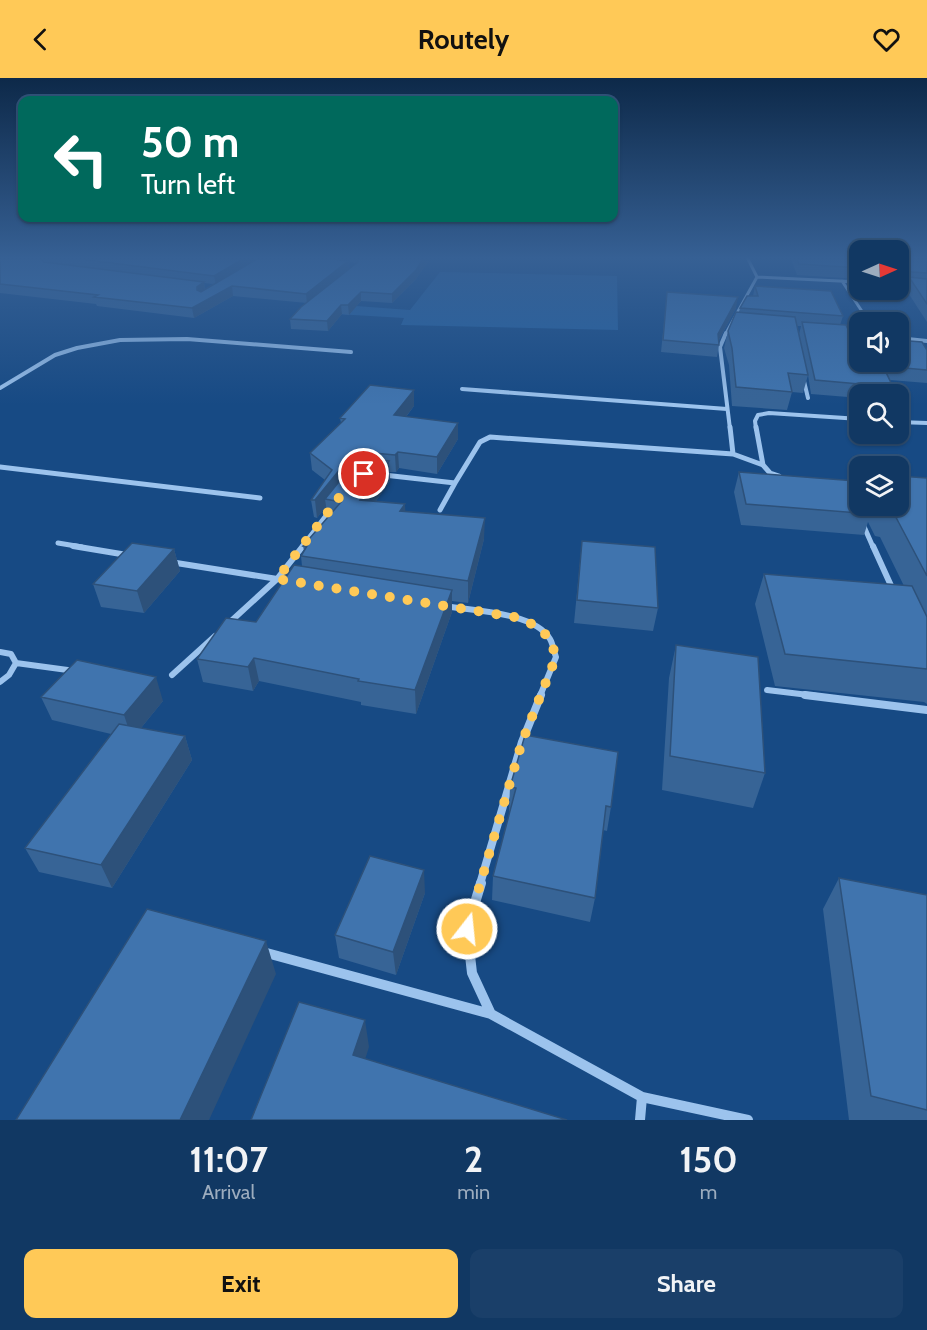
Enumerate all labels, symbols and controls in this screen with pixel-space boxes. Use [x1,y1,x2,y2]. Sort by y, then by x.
icon: back [24,23,57,56]
text: Routely [418,23,509,56]
icon: heart [870,23,903,56]
text: 50 m [141,116,239,168]
icon: left [42,120,120,198]
text: Turn left [141,168,235,201]
north arrow [849,240,909,300]
map controls [849,240,909,516]
button: sound [849,312,909,372]
button: search [849,384,909,444]
pin [338,448,389,499]
button: layers [849,456,909,516]
icon: arrive [347,457,380,490]
position arrow [435,897,499,961]
text: 11:07 [189,1137,268,1181]
text: 2 [464,1137,483,1181]
text: 150 [680,1137,738,1181]
text: Arrival [202,1180,255,1204]
text: min [457,1180,490,1204]
text: m [700,1180,717,1204]
button: Exit [24,1249,458,1318]
button: Share [470,1249,903,1318]

